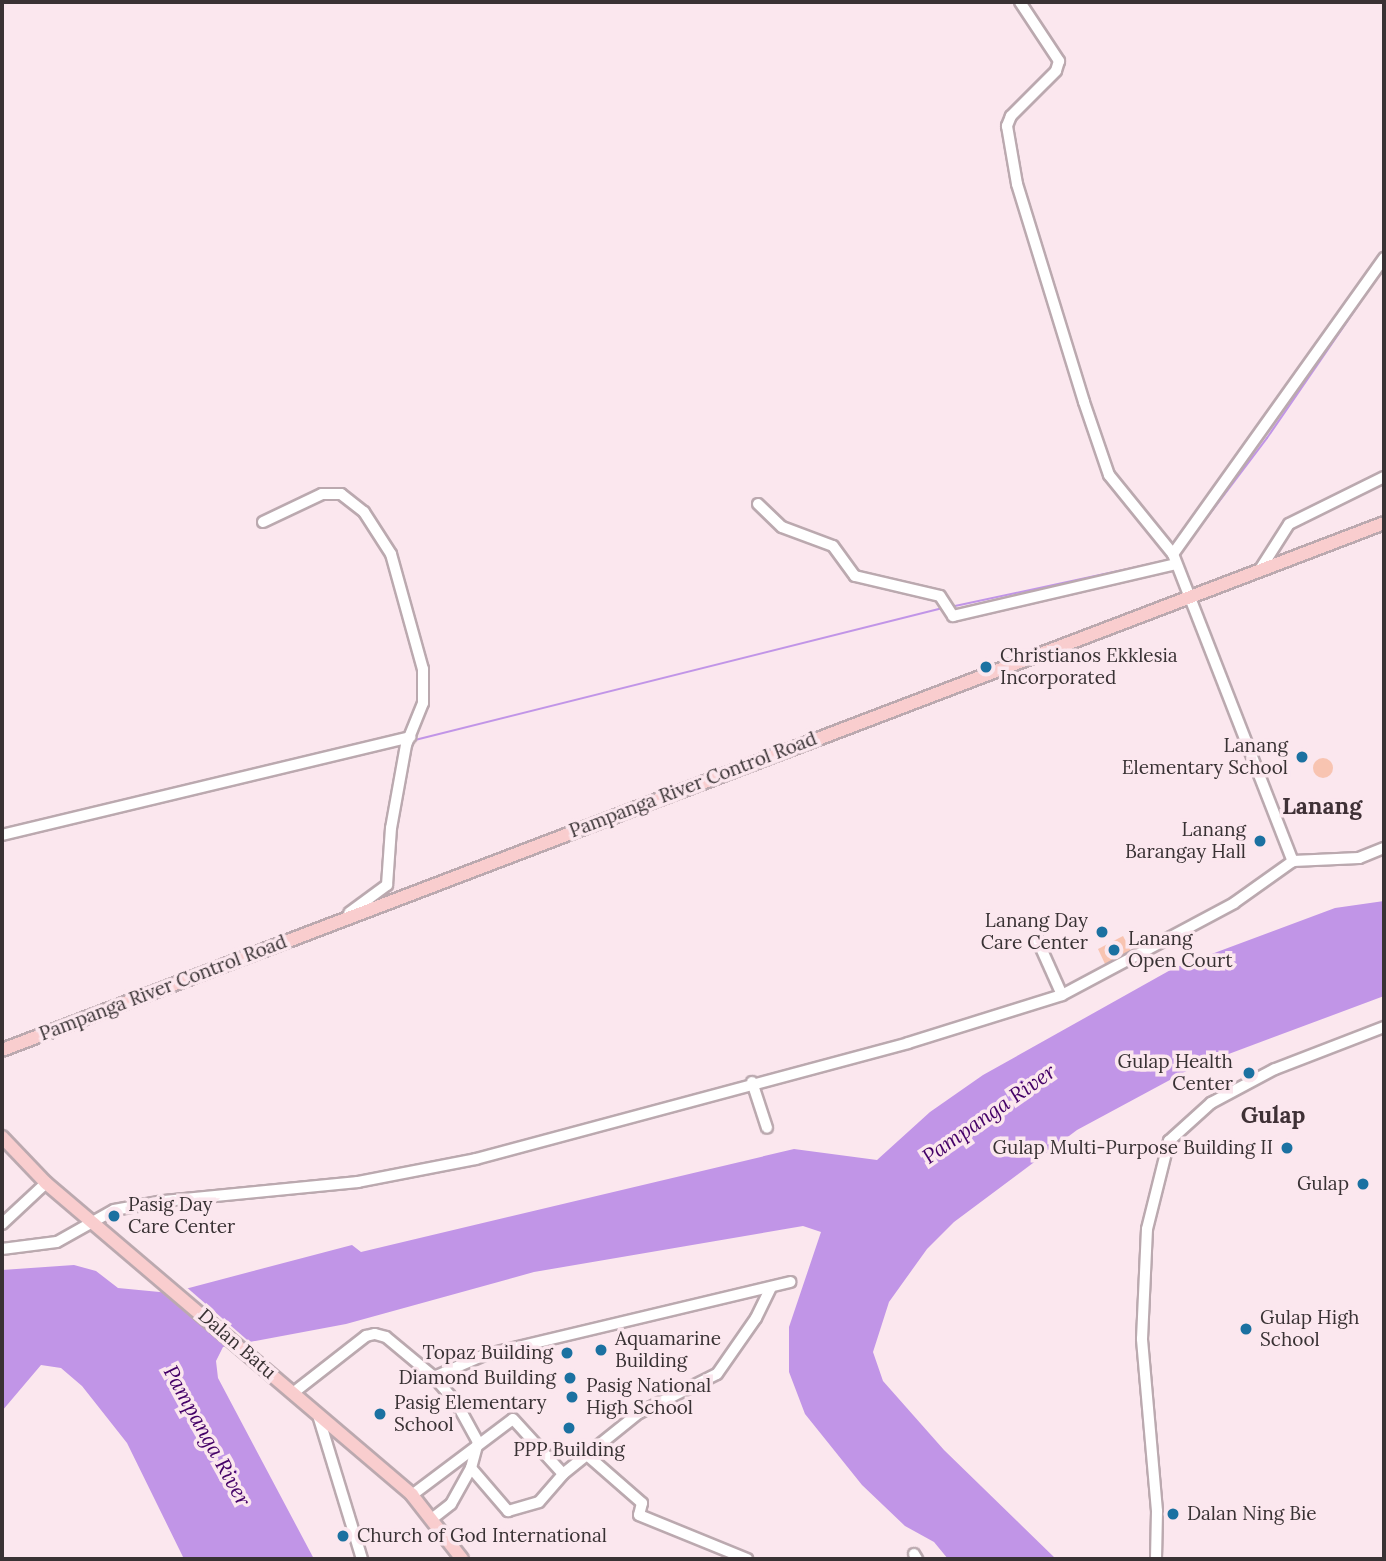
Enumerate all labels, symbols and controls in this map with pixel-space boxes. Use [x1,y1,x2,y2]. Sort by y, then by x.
place label: Christianos Ekklesia Incorporated [1000,645,1178,689]
marker: Christianos Ekklesia Incorporated [978,659,994,675]
street label: Pampanga River Control Road [566,727,820,843]
place label: Lanang Elementary School [1122,735,1288,779]
marker: Lanang Elementary School [1294,749,1310,765]
district label: Lanang [1282,792,1362,820]
place label: Lanang Barangay Hall [1125,819,1246,863]
marker: Lanang Barangay Hall [1252,833,1268,849]
place label: Lanang Day Care Center [981,910,1088,954]
marker: Lanang Day Care Center [1094,924,1110,940]
place label: Lanang Open Court [1128,928,1233,972]
street label: Pampanga River Control Road [36,930,290,1046]
marker: Lanang Open Court [1106,942,1122,958]
place label: Gulap Health Center [1118,1051,1233,1095]
water label: Pampanga River [918,1059,1060,1169]
marker: Gulap Health Center [1239,1063,1259,1083]
district label: Gulap [1241,1101,1305,1129]
place label: Gulap Multi-Purpose Building II [993,1137,1273,1159]
marker: Gulap Multi-Purpose Building II [1279,1140,1295,1156]
place label: Gulap [1297,1173,1349,1195]
marker: Gulap [1355,1176,1371,1192]
place label: Pasig Day Care Center [128,1194,235,1238]
marker: Pasig Day Care Center [106,1208,122,1224]
street label: Dalan Batu [193,1304,281,1384]
place label: Gulap High School [1260,1307,1359,1351]
marker: Gulap High School [1238,1321,1254,1337]
place label: Aquamarine Building [615,1328,721,1372]
place label: Topaz Building [423,1342,553,1364]
marker: Aquamarine Building [593,1342,609,1358]
marker: Topaz Building [559,1345,575,1361]
water label: Pampanga River [158,1361,256,1511]
place label: Diamond Building [398,1367,556,1389]
marker: Diamond Building [562,1370,578,1386]
place label: Pasig National High School [586,1375,711,1419]
marker: Pasig National High School [564,1389,580,1405]
place label: Pasig Elementary School [394,1392,546,1436]
marker: Pasig Elementary School [372,1406,388,1422]
marker: PPP Building [561,1420,577,1436]
place label: PPP Building [513,1439,625,1461]
place label: Dalan Ning Bie [1187,1503,1317,1525]
marker: Dalan Ning Bie [1165,1506,1181,1522]
place label: Church of God International [357,1525,607,1547]
marker: Church of God International [335,1528,351,1544]

